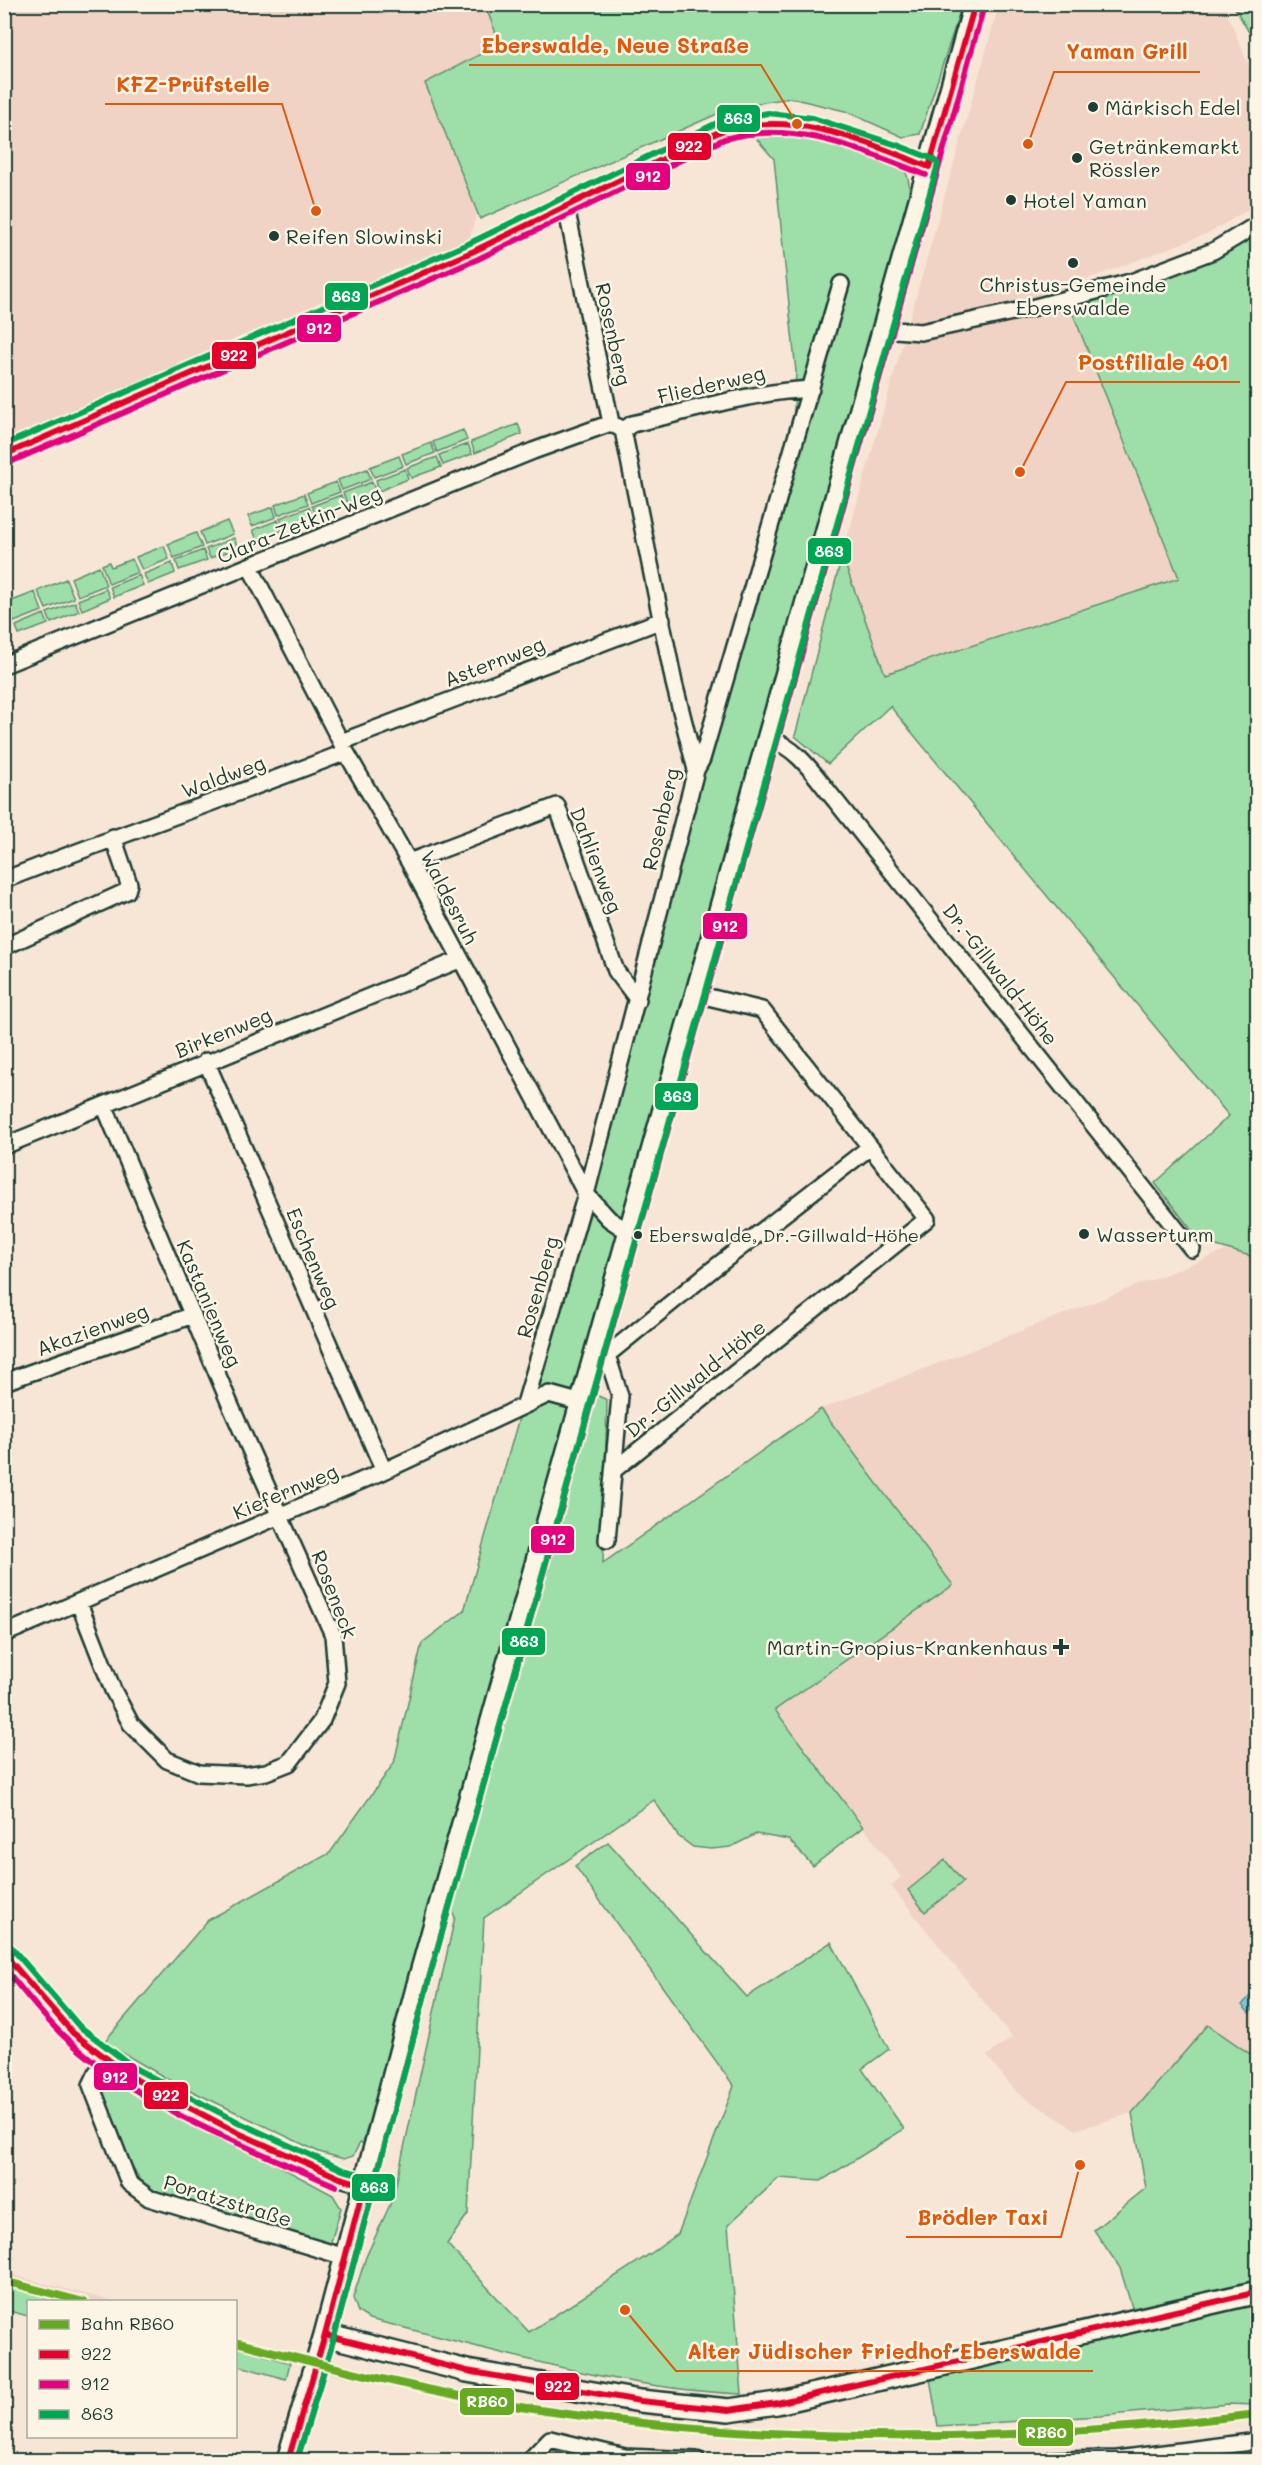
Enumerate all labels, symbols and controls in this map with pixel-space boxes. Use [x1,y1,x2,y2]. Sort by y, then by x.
callout: Eberswalde, Neue Straße [469,26,761,65]
text: Eberswalde, Neue Straße [481,31,749,58]
callout: Yaman Grill [1054,33,1200,72]
text: Yaman Grill [1066,37,1188,64]
callout: KFZ-Prüfstelle [105,65,282,104]
text: KFZ-Prüfstelle [116,70,270,97]
place label: Märkisch Edel [1105,94,1241,120]
marker: Märkisch Edel [1086,100,1100,114]
line badge: 863 [716,104,761,133]
text: 863 [723,107,753,128]
line badge: 922 [667,132,712,161]
place label: Getränkemarkt Rössler [1089,133,1239,182]
text: 922 [675,135,703,156]
marker: Getränkemarkt Rössler [1070,151,1084,165]
line badge: 912 [625,162,671,191]
text: 912 [635,165,661,186]
place label: Hotel Yaman [1023,187,1147,213]
marker: Hotel Yaman [1004,193,1018,207]
place label: Reifen Slowinski [286,223,442,249]
marker: Reifen Slowinski [267,229,281,243]
marker: Christus-Gemeinde Eberswalde [1066,256,1080,270]
place label: Christus-Gemeinde Eberswalde [979,271,1167,320]
street label: Rosenberg [590,280,638,388]
line badge: 863 [324,282,369,311]
text: 863 [331,285,361,306]
line badge: 912 [296,314,342,343]
text: 912 [306,317,332,338]
line badge: 922 [211,341,257,370]
callout: Postfiliale 401 [1066,343,1240,382]
text: 922 [220,344,248,365]
text: Postfiliale 401 [1078,348,1228,375]
street label: Fliederweg [655,359,767,409]
street label: Clara-Zetkin-Weg [213,479,385,569]
line badge: 863 [807,537,852,565]
text: 863 [814,540,844,561]
street label: Asternweg [440,630,548,692]
street label: Waldweg [178,749,268,803]
street label: Rosenberg [636,765,684,873]
street label: Dahlienweg [565,803,629,917]
street label: Waldesruh [415,846,485,948]
street label: Dr.-Gillwald-Höhe [937,898,1065,1050]
line badge: 912 [702,912,748,940]
text: 912 [712,915,738,936]
street label: Birkenweg [171,1001,275,1063]
line badge: 863 [654,1082,699,1111]
text: 863 [662,1085,692,1106]
street label: Eschenweg [281,1204,347,1312]
place label: Wasserturm [1096,1221,1214,1247]
place label: Eberswalde, Dr.-Gillwald-Höhe [649,1223,919,1247]
marker: Wasserturm [1077,1227,1091,1241]
marker: Eberswalde, Dr.-Gillwald-Höhe [632,1229,644,1241]
street label: Rosenberg [510,1233,564,1341]
street label: Kastanienweg [172,1235,248,1371]
street label: Akazienweg [33,1297,151,1361]
street label: Dr.-Gillwald-Höhe [620,1313,770,1443]
street label: Kiefernweg [229,1457,341,1525]
line badge: 912 [530,1525,575,1554]
text: 912 [540,1528,566,1549]
street label: Roseneck [306,1546,364,1642]
line badge: 863 [501,1627,546,1656]
text: 863 [509,1630,539,1651]
place label: Martin-Gropius-Krankenhaus [767,1634,1048,1660]
marker: Martin-Gropius-Krankenhaus [1052,1638,1070,1656]
line badge: 912 [93,2062,138,2091]
text: 912 [102,2066,128,2087]
line badge: 922 [143,2081,189,2110]
text: 922 [152,2084,180,2105]
street label: Poratzstraße [161,2168,295,2232]
line badge: 863 [351,2173,396,2202]
text: 863 [359,2176,389,2197]
callout: Brödler Taxi [906,2198,1061,2237]
text: Brödler Taxi [917,2203,1049,2230]
legend [27,2300,237,2438]
text: Bahn RB60 [81,2311,174,2335]
callout: Alter Jüdischer Friedhof Eberswalde [676,2332,1093,2371]
text: Alter Jüdischer Friedhof Eberswalde [687,2337,1081,2364]
text: 922 [81,2341,112,2365]
text: 912 [81,2371,110,2395]
line badge: 922 [535,2372,580,2401]
text: 922 [544,2375,572,2396]
line badge: RB60 [459,2387,515,2416]
text: RB60 [466,2390,508,2411]
text: 863 [81,2401,113,2425]
line badge: RB60 [1017,2418,1074,2447]
text: RB60 [1025,2421,1067,2442]

